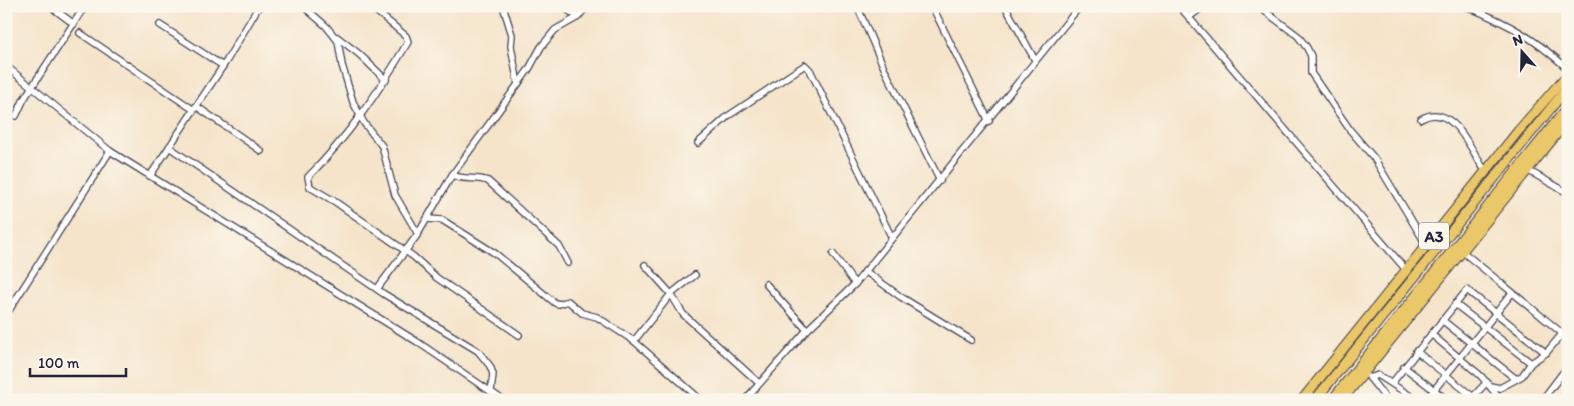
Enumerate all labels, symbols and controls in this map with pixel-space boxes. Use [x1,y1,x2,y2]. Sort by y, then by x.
north arrow [1496,28,1546,78]
text: N [1510,31,1525,50]
road number: A3 [1419,222,1449,250]
scale bar [30,346,126,378]
text: 100 m [38,354,80,372]

